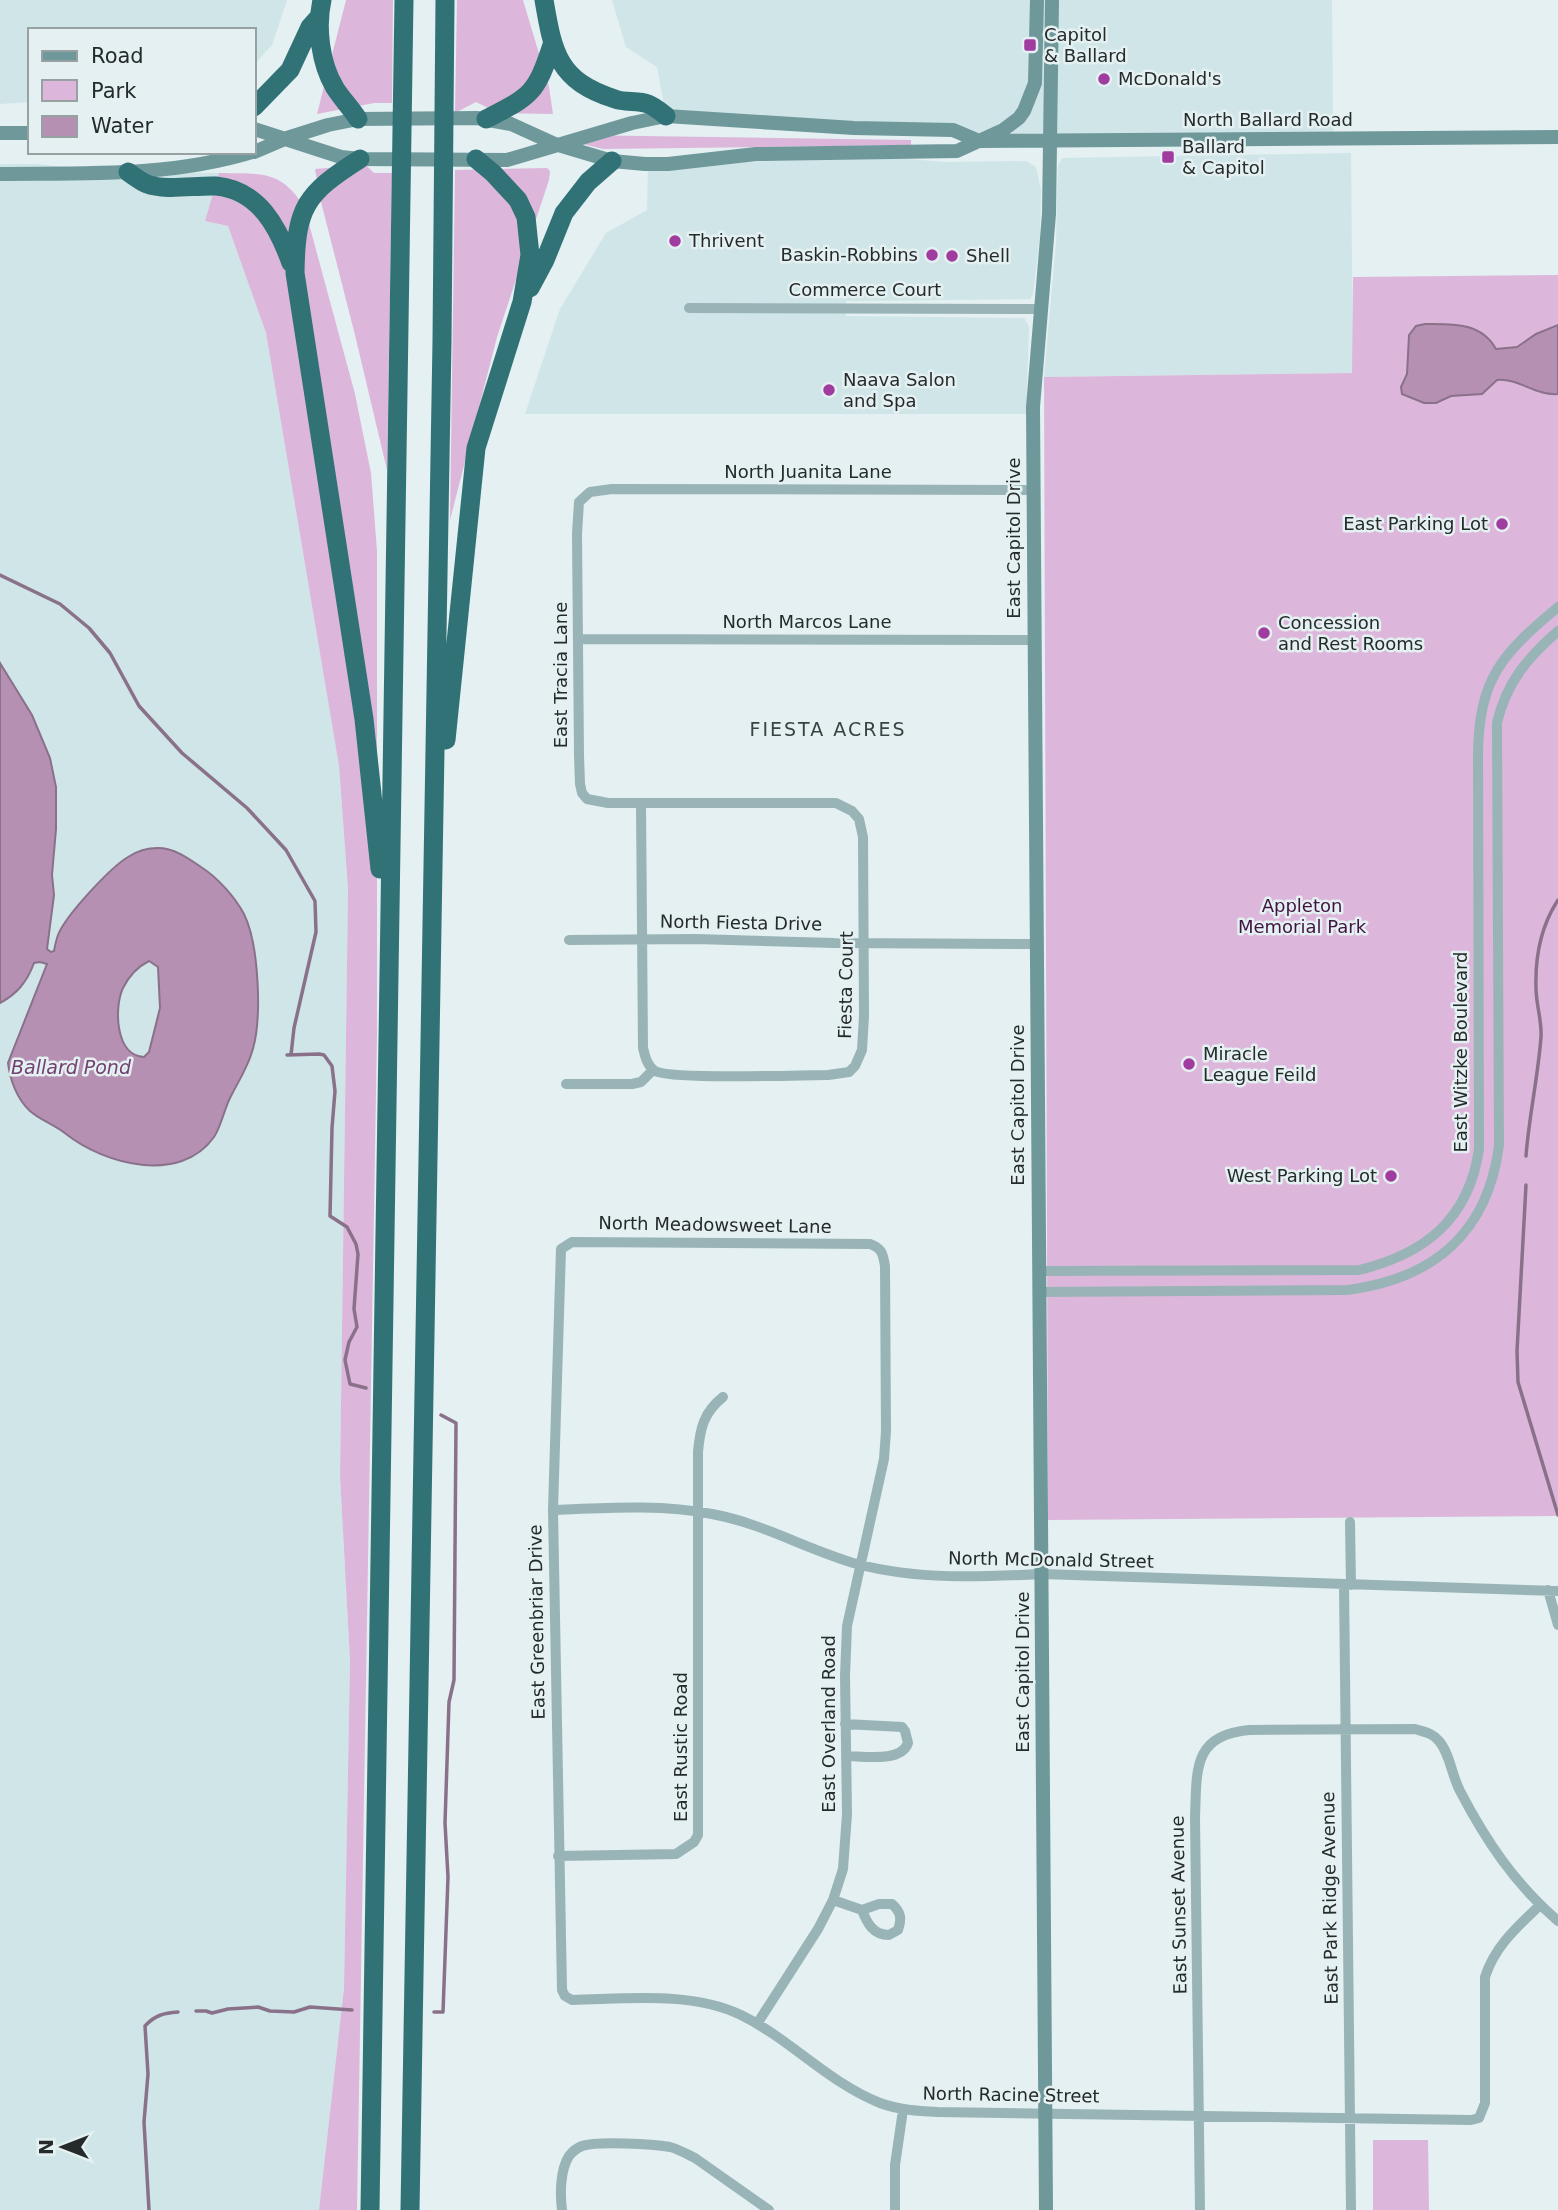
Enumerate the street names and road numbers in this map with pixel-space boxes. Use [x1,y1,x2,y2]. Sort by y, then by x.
street label: North Ballard Road [1183,109,1353,130]
street label: Commerce Court [789,279,941,300]
street label: East Capitol Drive [1003,457,1024,619]
street label: North Juanita Lane [724,461,892,482]
street label: East Tracia Lane [550,602,571,748]
street label: North Marcos Lane [722,611,892,632]
street label: North Fiesta Drive [660,911,822,934]
street label: Fiesta Court [834,931,857,1039]
street label: East Witzke Boulevard [1450,951,1471,1153]
street label: East Capitol Drive [1007,1024,1028,1186]
street label: North Meadowsweet Lane [598,1212,832,1237]
street label: East Greenbriar Drive [524,1524,549,1720]
street label: North McDonald Street [948,1547,1154,1572]
street label: East Capitol Drive [1012,1591,1033,1753]
street label: East Overland Road [818,1635,839,1813]
street label: East Rustic Road [670,1672,691,1822]
street label: East Park Ridge Avenue [1317,1791,1342,2005]
street label: East Sunset Avenue [1166,1815,1191,1995]
street label: North Racine Street [922,2082,1100,2107]

